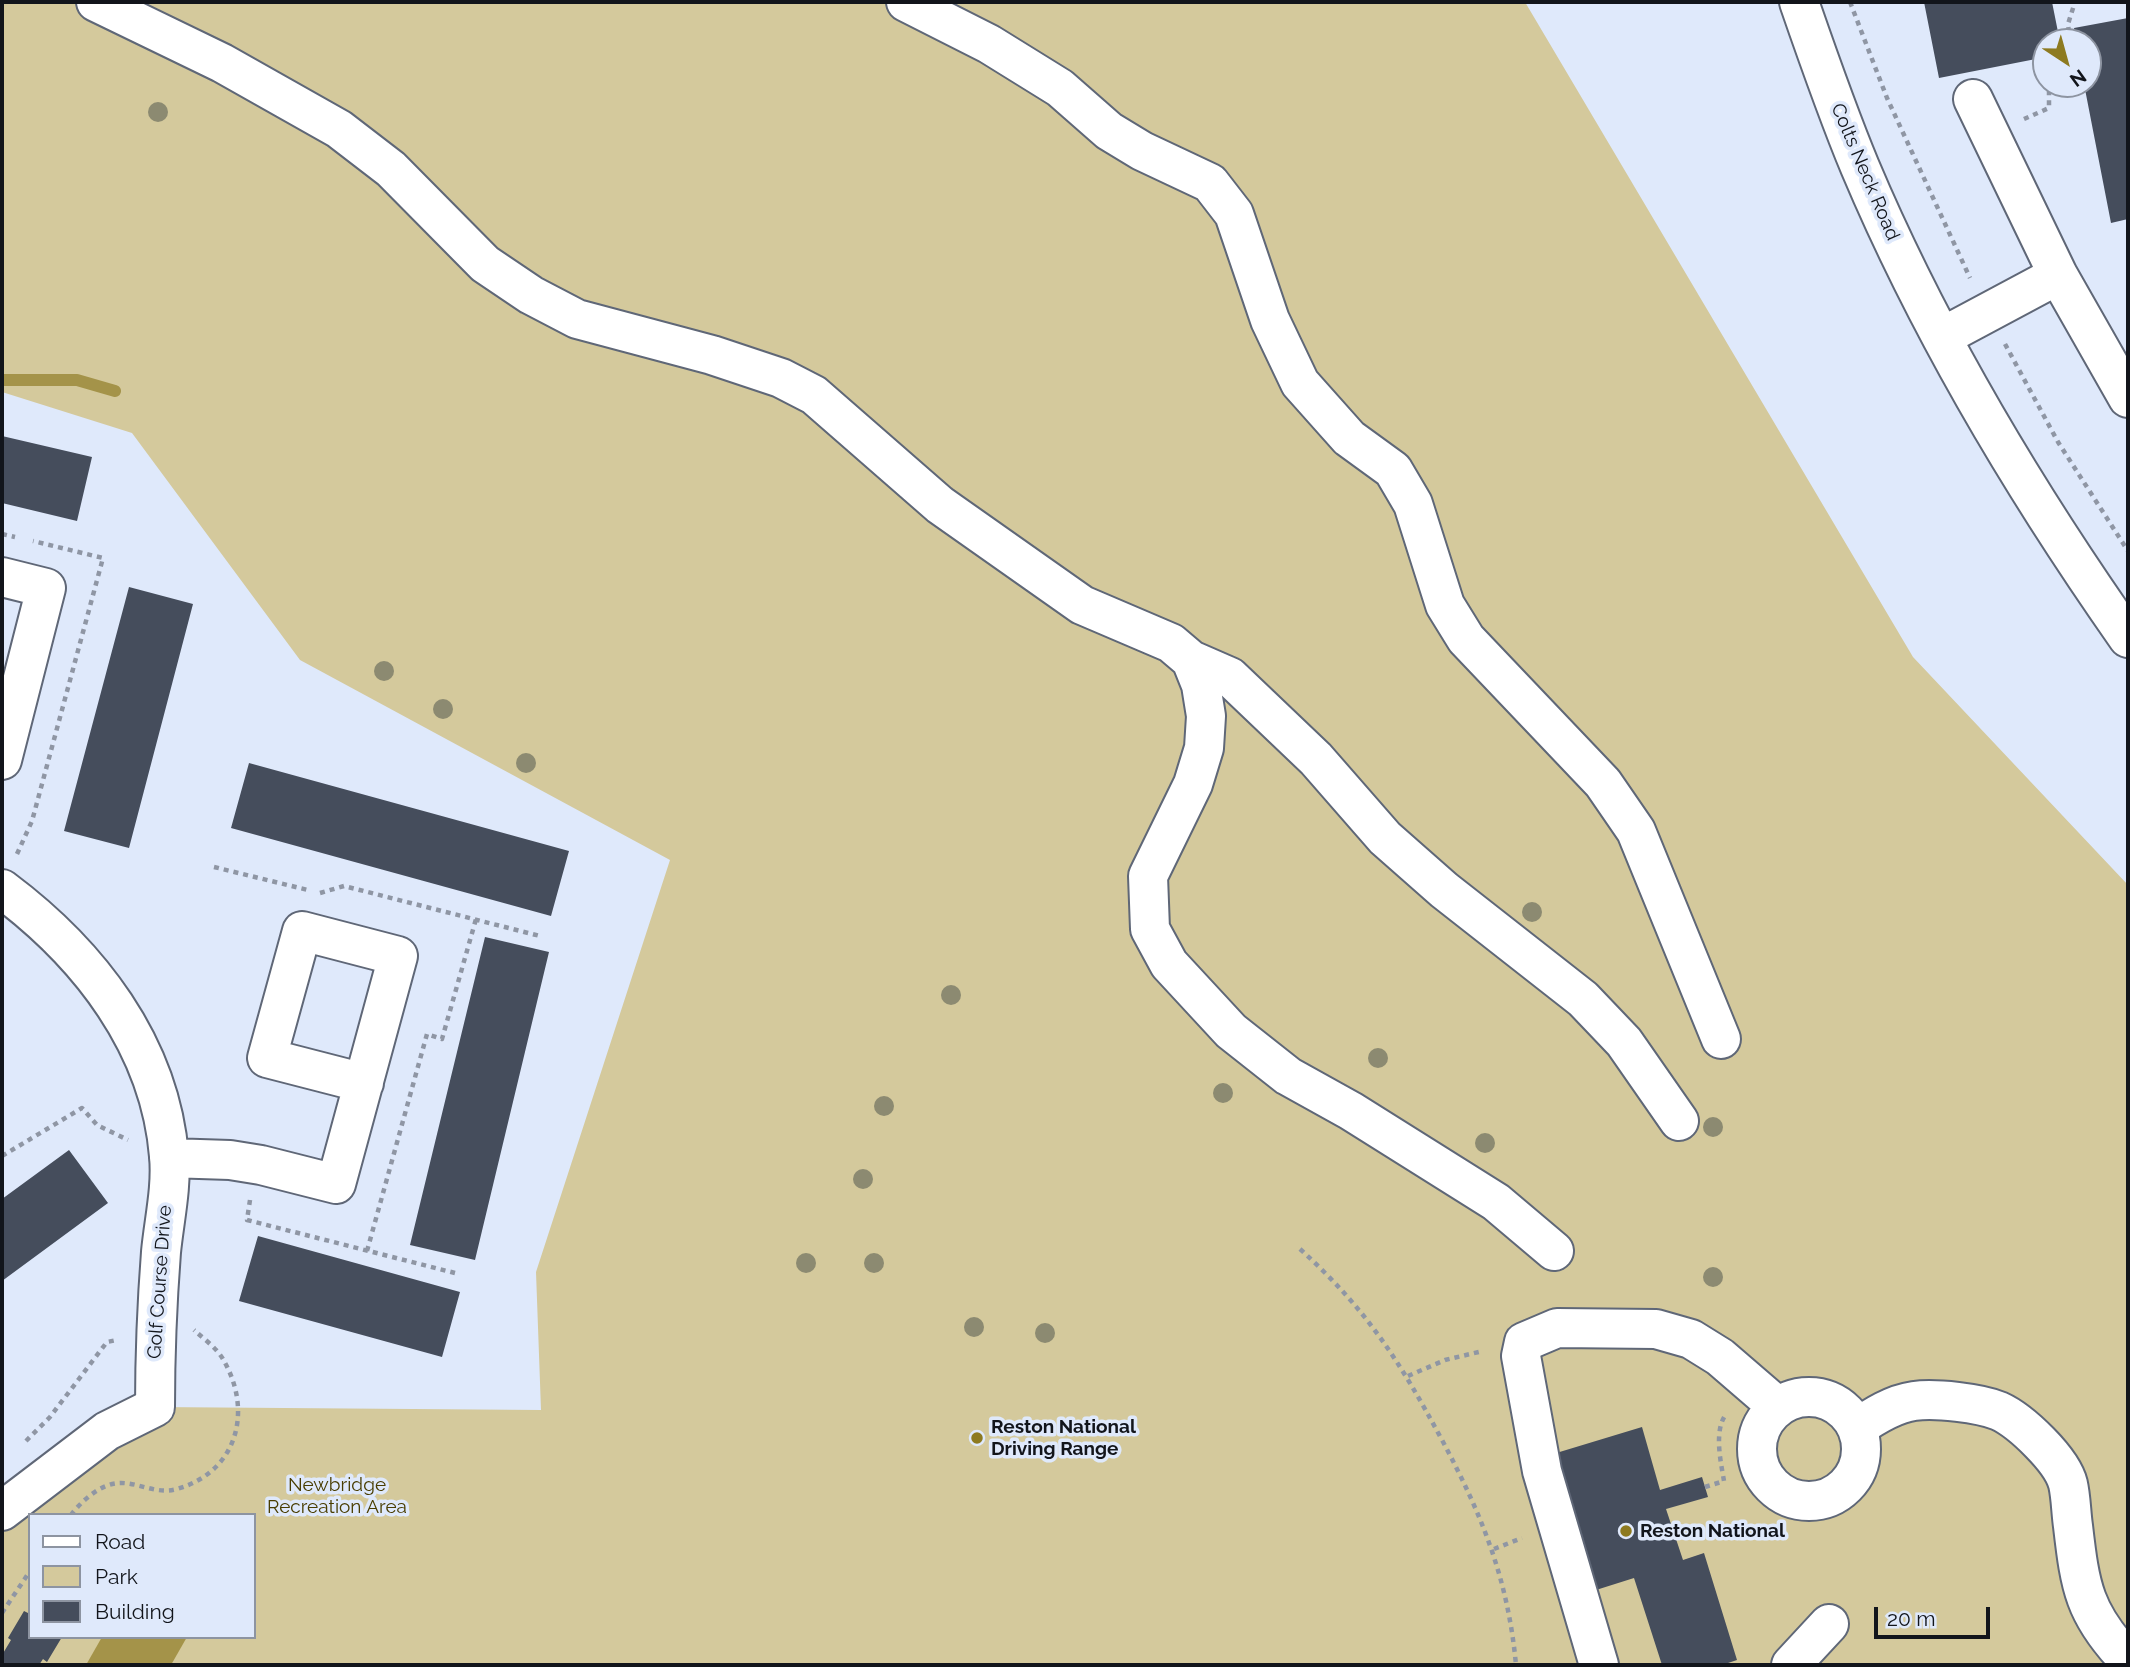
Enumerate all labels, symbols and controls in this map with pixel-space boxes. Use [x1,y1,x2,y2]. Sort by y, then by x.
north arrow [2032,28,2102,98]
text: N [2066,65,2090,92]
street label: Colts Neck Road [1826,100,1904,244]
street label: Golf Course Drive [143,1204,177,1360]
place label: Reston National Driving Range [991,1416,1136,1460]
marker: Reston National Driving Range [969,1430,985,1446]
park label: Newbridge Recreation Area [267,1474,407,1518]
legend [28,1513,256,1639]
place label: Reston National [1640,1520,1785,1542]
marker: Reston National [1618,1523,1634,1539]
text: Road [95,1529,145,1554]
text: Park [95,1564,138,1589]
scale bar [1878,1594,1994,1638]
text: Building [95,1599,175,1624]
text: 20 m [1887,1606,1935,1631]

